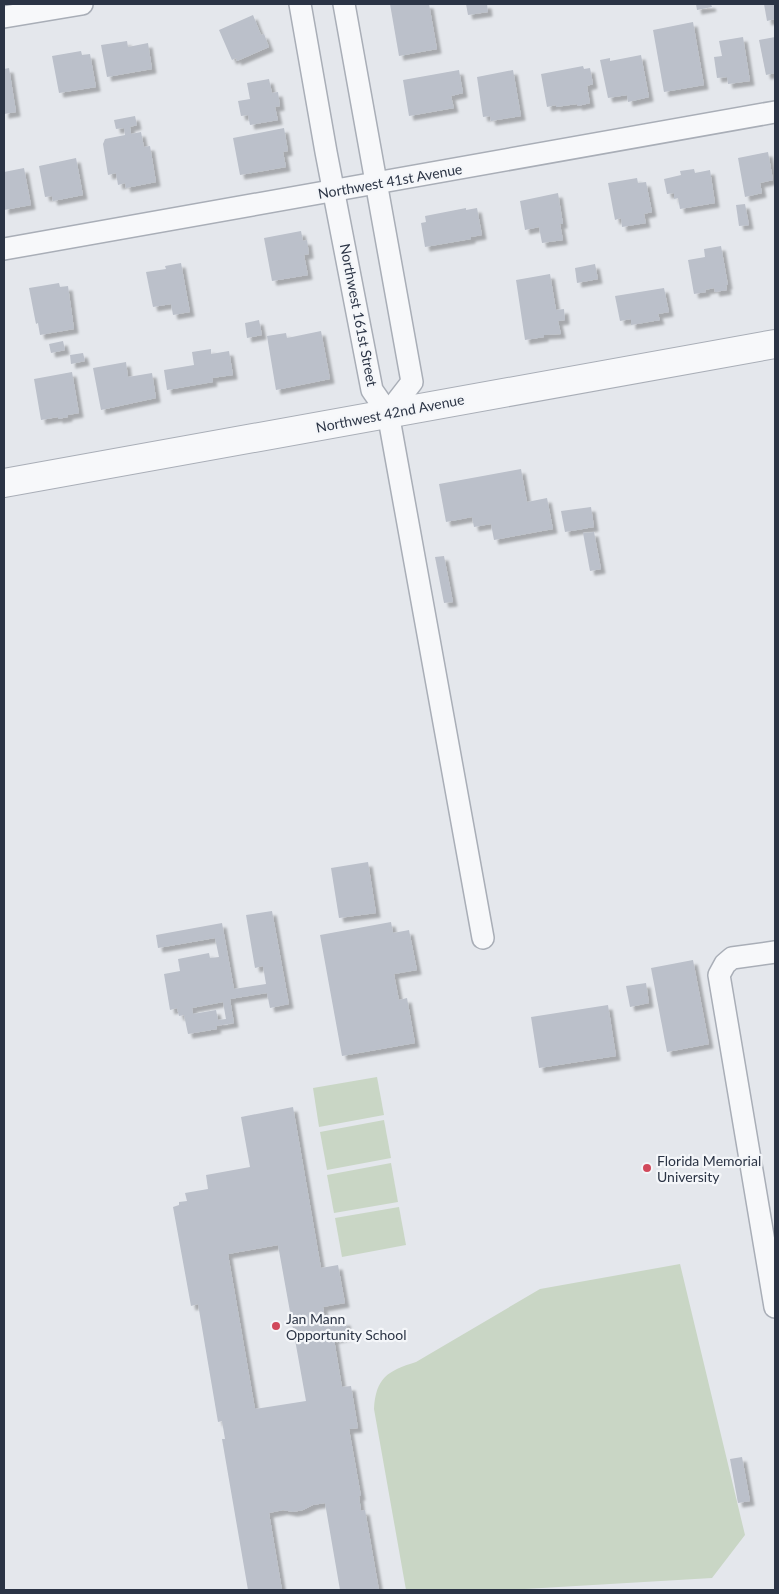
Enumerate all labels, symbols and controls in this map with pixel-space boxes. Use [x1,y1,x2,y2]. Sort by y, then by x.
street label: Northwest 41st Avenue [317,160,463,202]
street label: Northwest 161st Street [337,242,381,388]
street label: Northwest 42nd Avenue [314,390,466,436]
place label: Florida Memorial University [657,1152,761,1185]
marker: Florida Memorial University [641,1162,653,1174]
place label: Jan Mann Opportunity School [286,1310,407,1343]
marker: Jan Mann Opportunity School [270,1320,282,1332]

